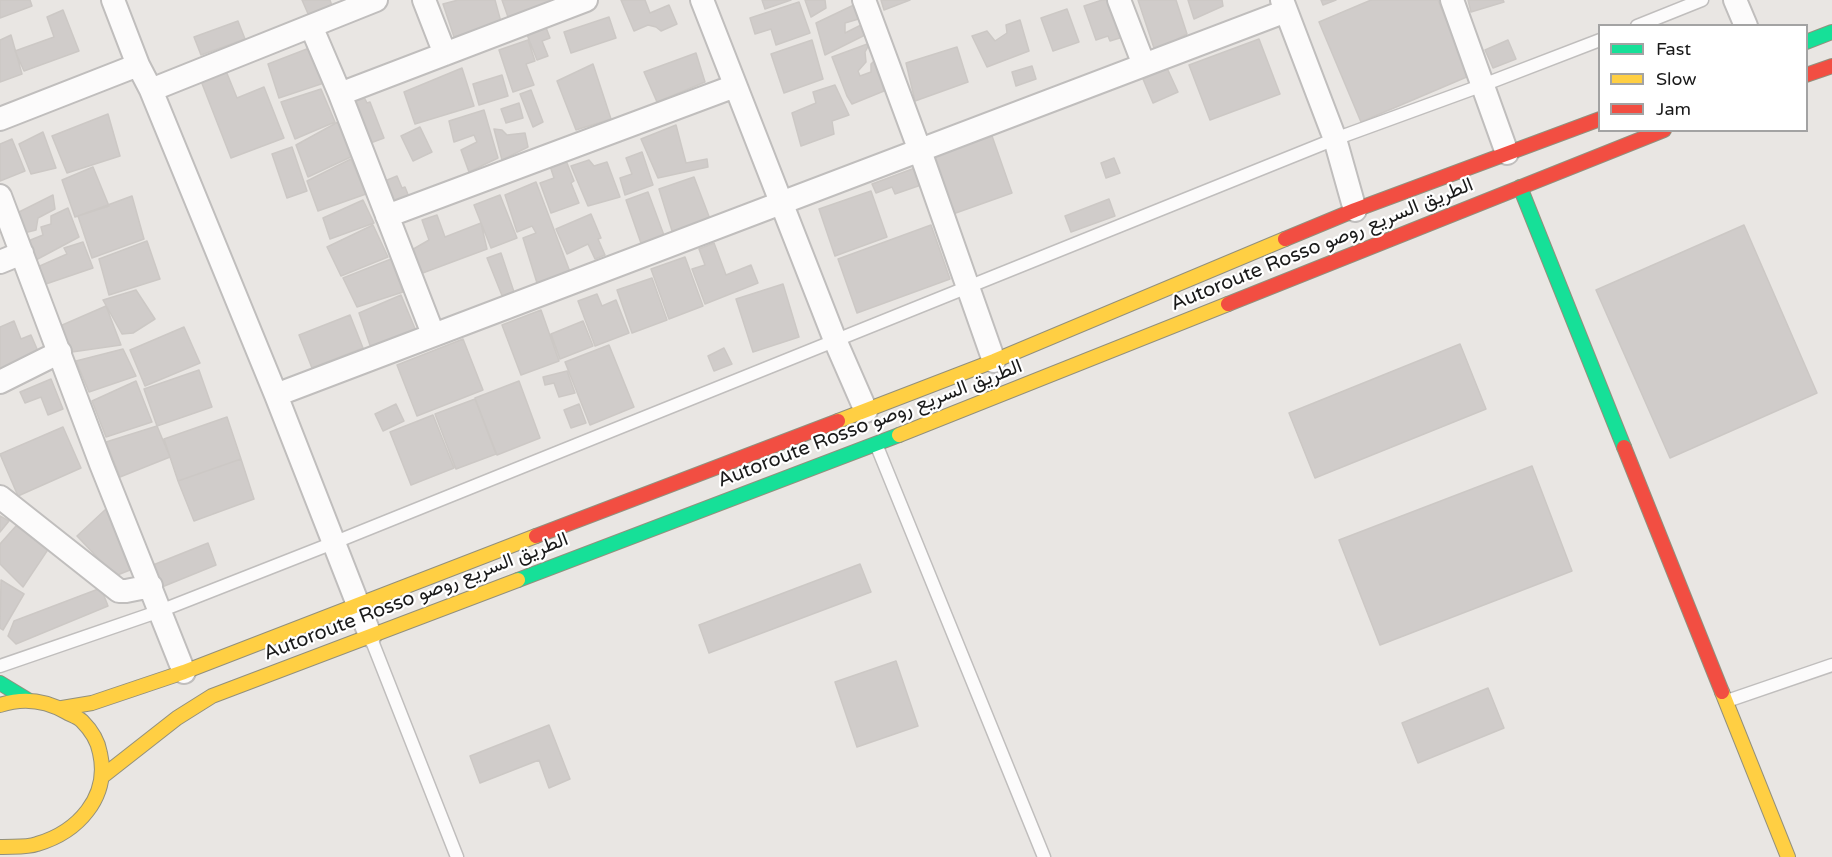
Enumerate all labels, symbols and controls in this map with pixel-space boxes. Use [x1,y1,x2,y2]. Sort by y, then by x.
legend [1598,24,1808,132]
text: Fast [1656,38,1691,60]
text: Slow [1656,68,1697,90]
text: Jam [1656,98,1691,120]
street label: Autoroute Rosso الطريق السريع روصو [1167,173,1477,317]
street label: Autoroute Rosso الطريق السريع روصو [714,355,1026,493]
street label: Autoroute Rosso الطريق السريع روصو [260,528,572,666]

